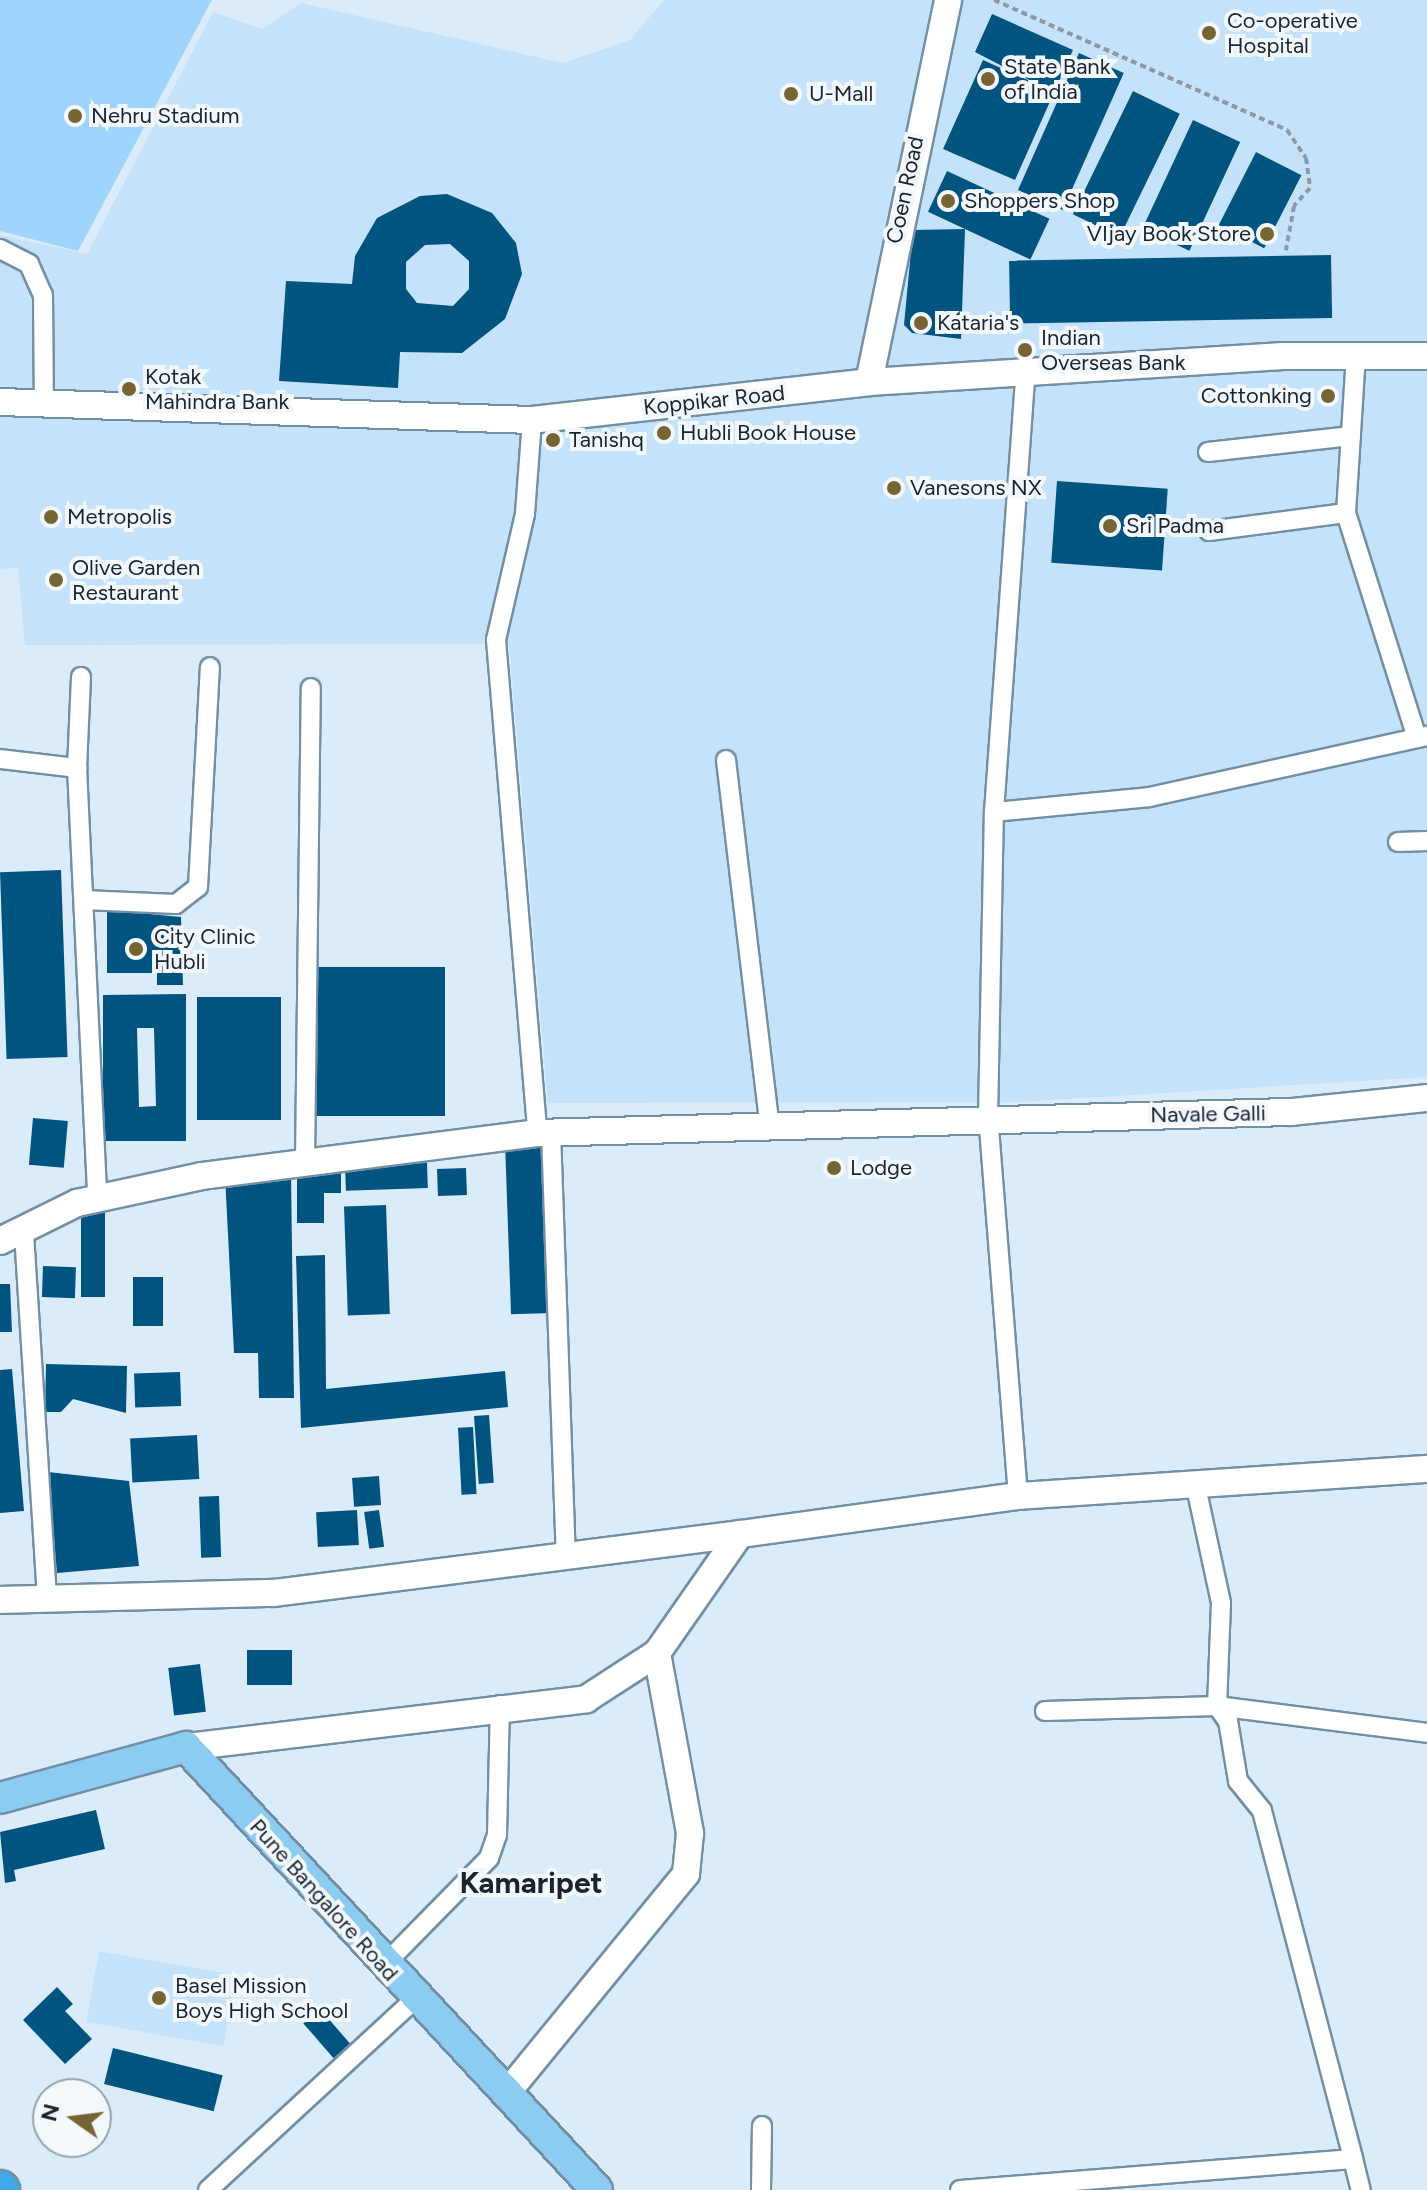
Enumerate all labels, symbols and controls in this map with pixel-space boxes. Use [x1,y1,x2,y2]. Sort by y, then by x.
place label: Co-operative Hospital [1227,7,1358,58]
marker: Co-operative Hospital [1198,22,1220,44]
place label: State Bank of India [1004,53,1110,104]
marker: State Bank of India [979,70,997,88]
place label: U-Mall [809,81,873,107]
marker: U-Mall [780,83,802,105]
place label: Nehru Stadium [91,103,239,129]
marker: Nehru Stadium [66,107,84,125]
street label: Coen Road [881,134,929,246]
place label: Shoppers Shop [964,188,1115,214]
marker: Shoppers Shop [939,192,957,210]
place label: VIjay Book Store [1087,221,1251,247]
marker: VIjay Book Store [1258,225,1276,243]
place label: Kataria's [937,310,1019,336]
marker: Kataria's [912,314,930,332]
place label: Indian Overseas Bank [1041,324,1185,376]
marker: Indian Overseas Bank [1016,341,1034,359]
place label: Kotak Mahindra Bank [145,363,289,414]
street label: Koppikar Road [642,379,786,421]
marker: Kotak Mahindra Bank [120,380,138,398]
place label: Cottonking [1201,383,1312,409]
marker: Cottonking [1319,387,1337,405]
place label: Hubli Book House [680,420,856,446]
marker: Hubli Book House [655,424,673,442]
place label: Tanishq [569,427,644,453]
marker: Tanishq [544,431,562,449]
place label: Vanesons NX [910,475,1041,501]
marker: Vanesons NX [885,479,903,497]
place label: Metropolis [67,504,172,530]
marker: Metropolis [42,508,60,526]
place label: Sri Padma [1126,513,1224,539]
marker: Sri Padma [1101,517,1119,535]
place label: Olive Garden Restaurant [72,554,200,606]
marker: Olive Garden Restaurant [47,571,65,589]
place label: City Clinic Hubli [154,923,255,974]
marker: City Clinic Hubli [125,938,147,960]
street label: Navale Galli [1150,1100,1266,1128]
place label: Lodge [850,1155,912,1181]
marker: Lodge [825,1159,843,1177]
street label: Pune Bangalore Road [244,1814,404,1986]
district label: Kamaripet [459,1865,603,1901]
place label: Basel Mission Boys High School [175,1972,348,2024]
marker: Basel Mission Boys High School [150,1989,168,2007]
north arrow [32,2078,112,2158]
text: N [35,2101,65,2124]

